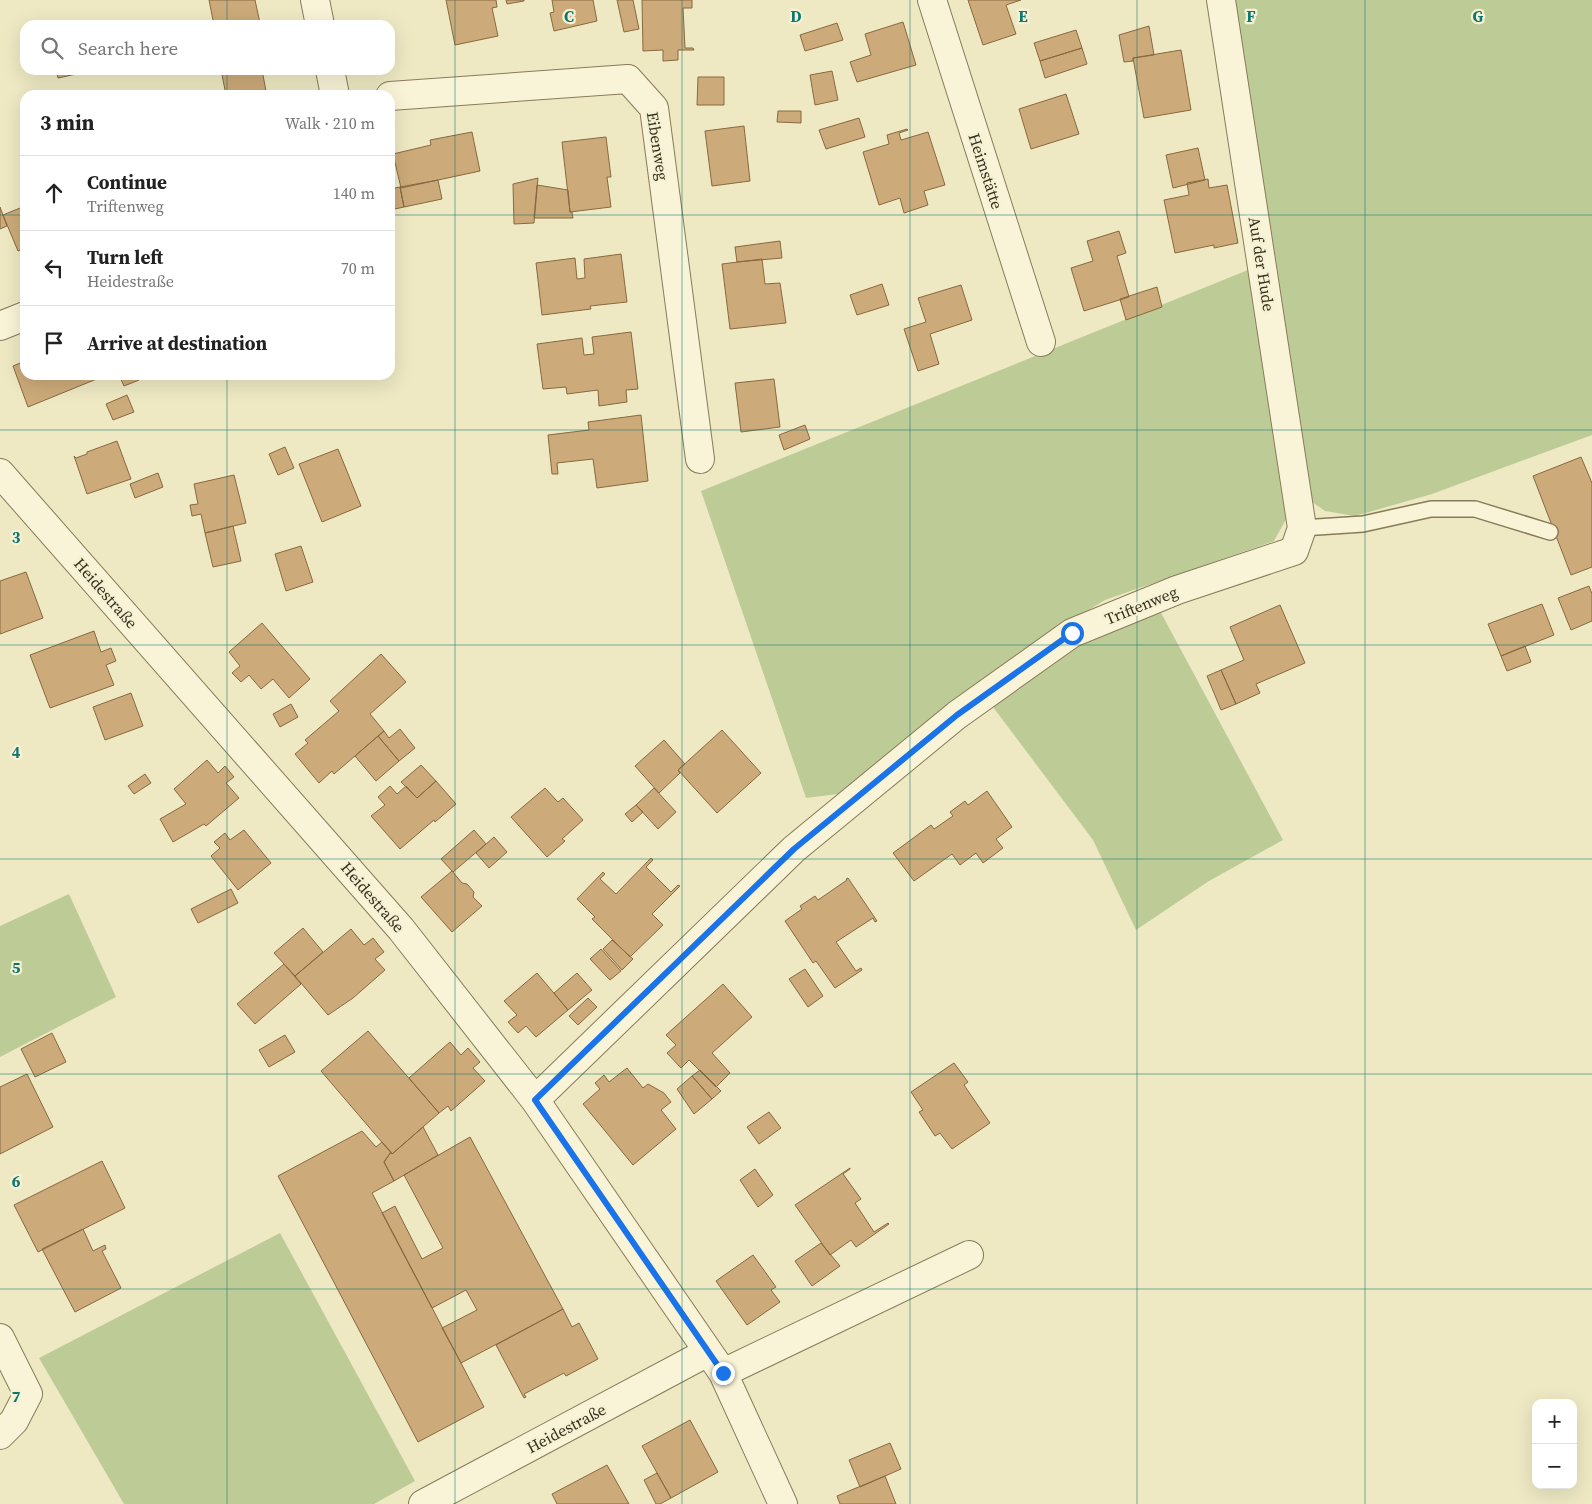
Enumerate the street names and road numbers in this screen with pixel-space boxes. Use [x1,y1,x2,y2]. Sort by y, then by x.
street label: Eibenweg [642,110,674,182]
street label: Heimstätte [963,130,1009,212]
street label: Auf der Hude [1244,215,1280,313]
street label: Heidestraße [69,553,143,633]
street label: Triftenweg [1101,580,1181,630]
street label: Heidestraße [336,857,410,937]
street label: Heidestraße [522,1398,610,1458]

